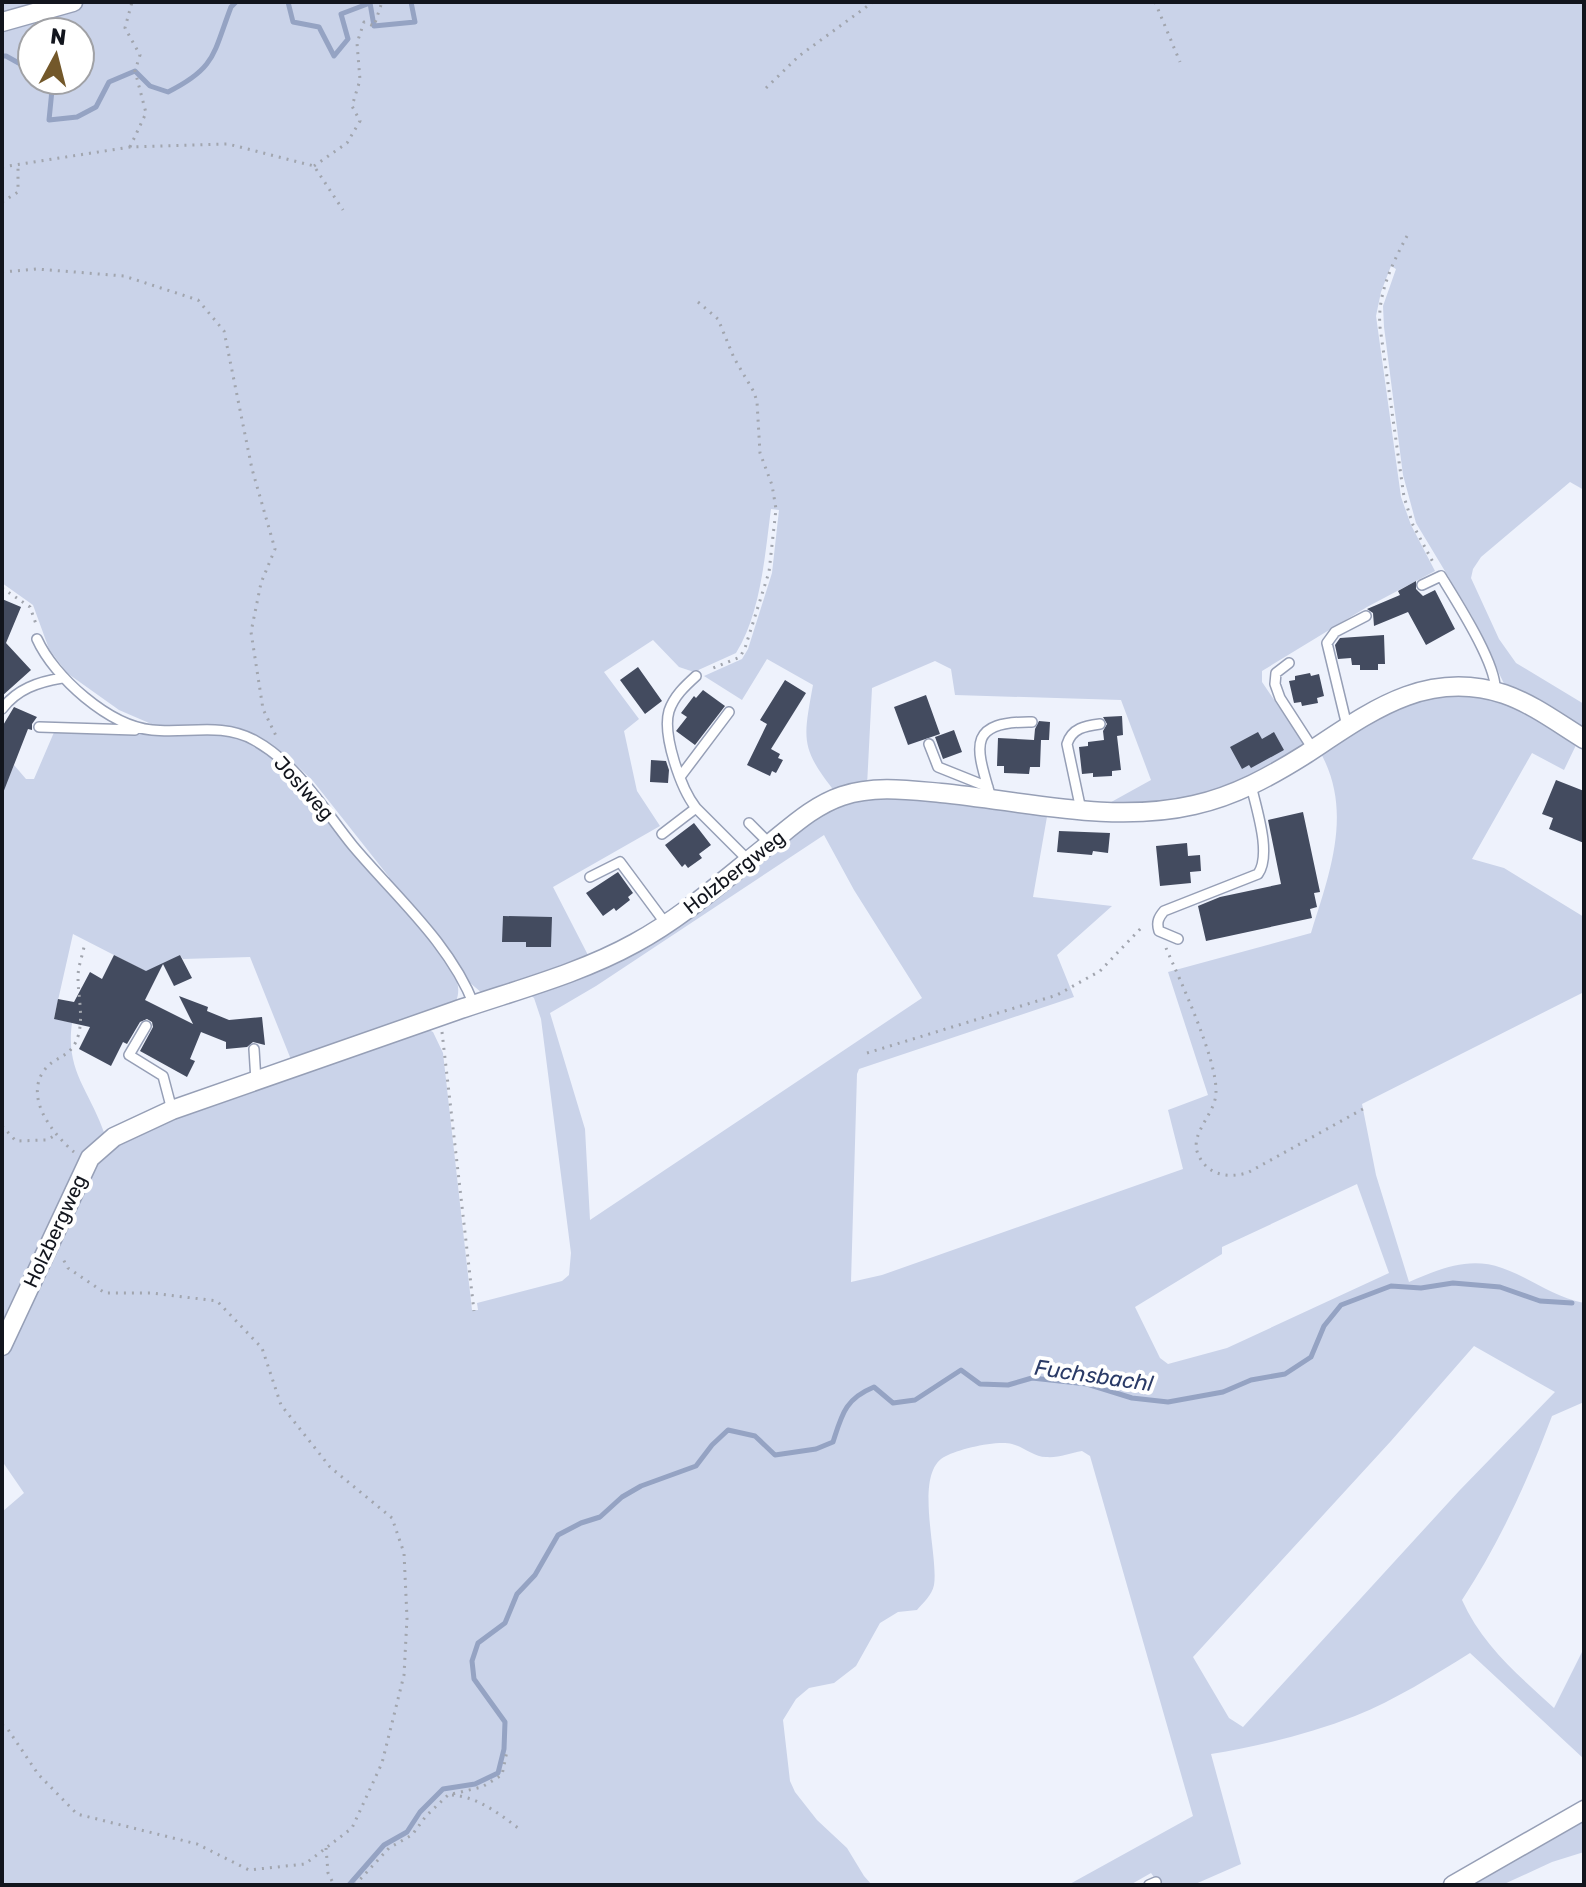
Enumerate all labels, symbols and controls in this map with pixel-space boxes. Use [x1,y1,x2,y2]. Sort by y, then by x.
north arrow [16,16,96,96]
text: N [49,22,68,51]
street label: Joslweg [269,751,339,825]
street label: Holzbergweg [678,825,790,919]
street label: Holzbergweg [18,1171,92,1291]
water label: Fuchsbachl [1033,1354,1156,1397]

